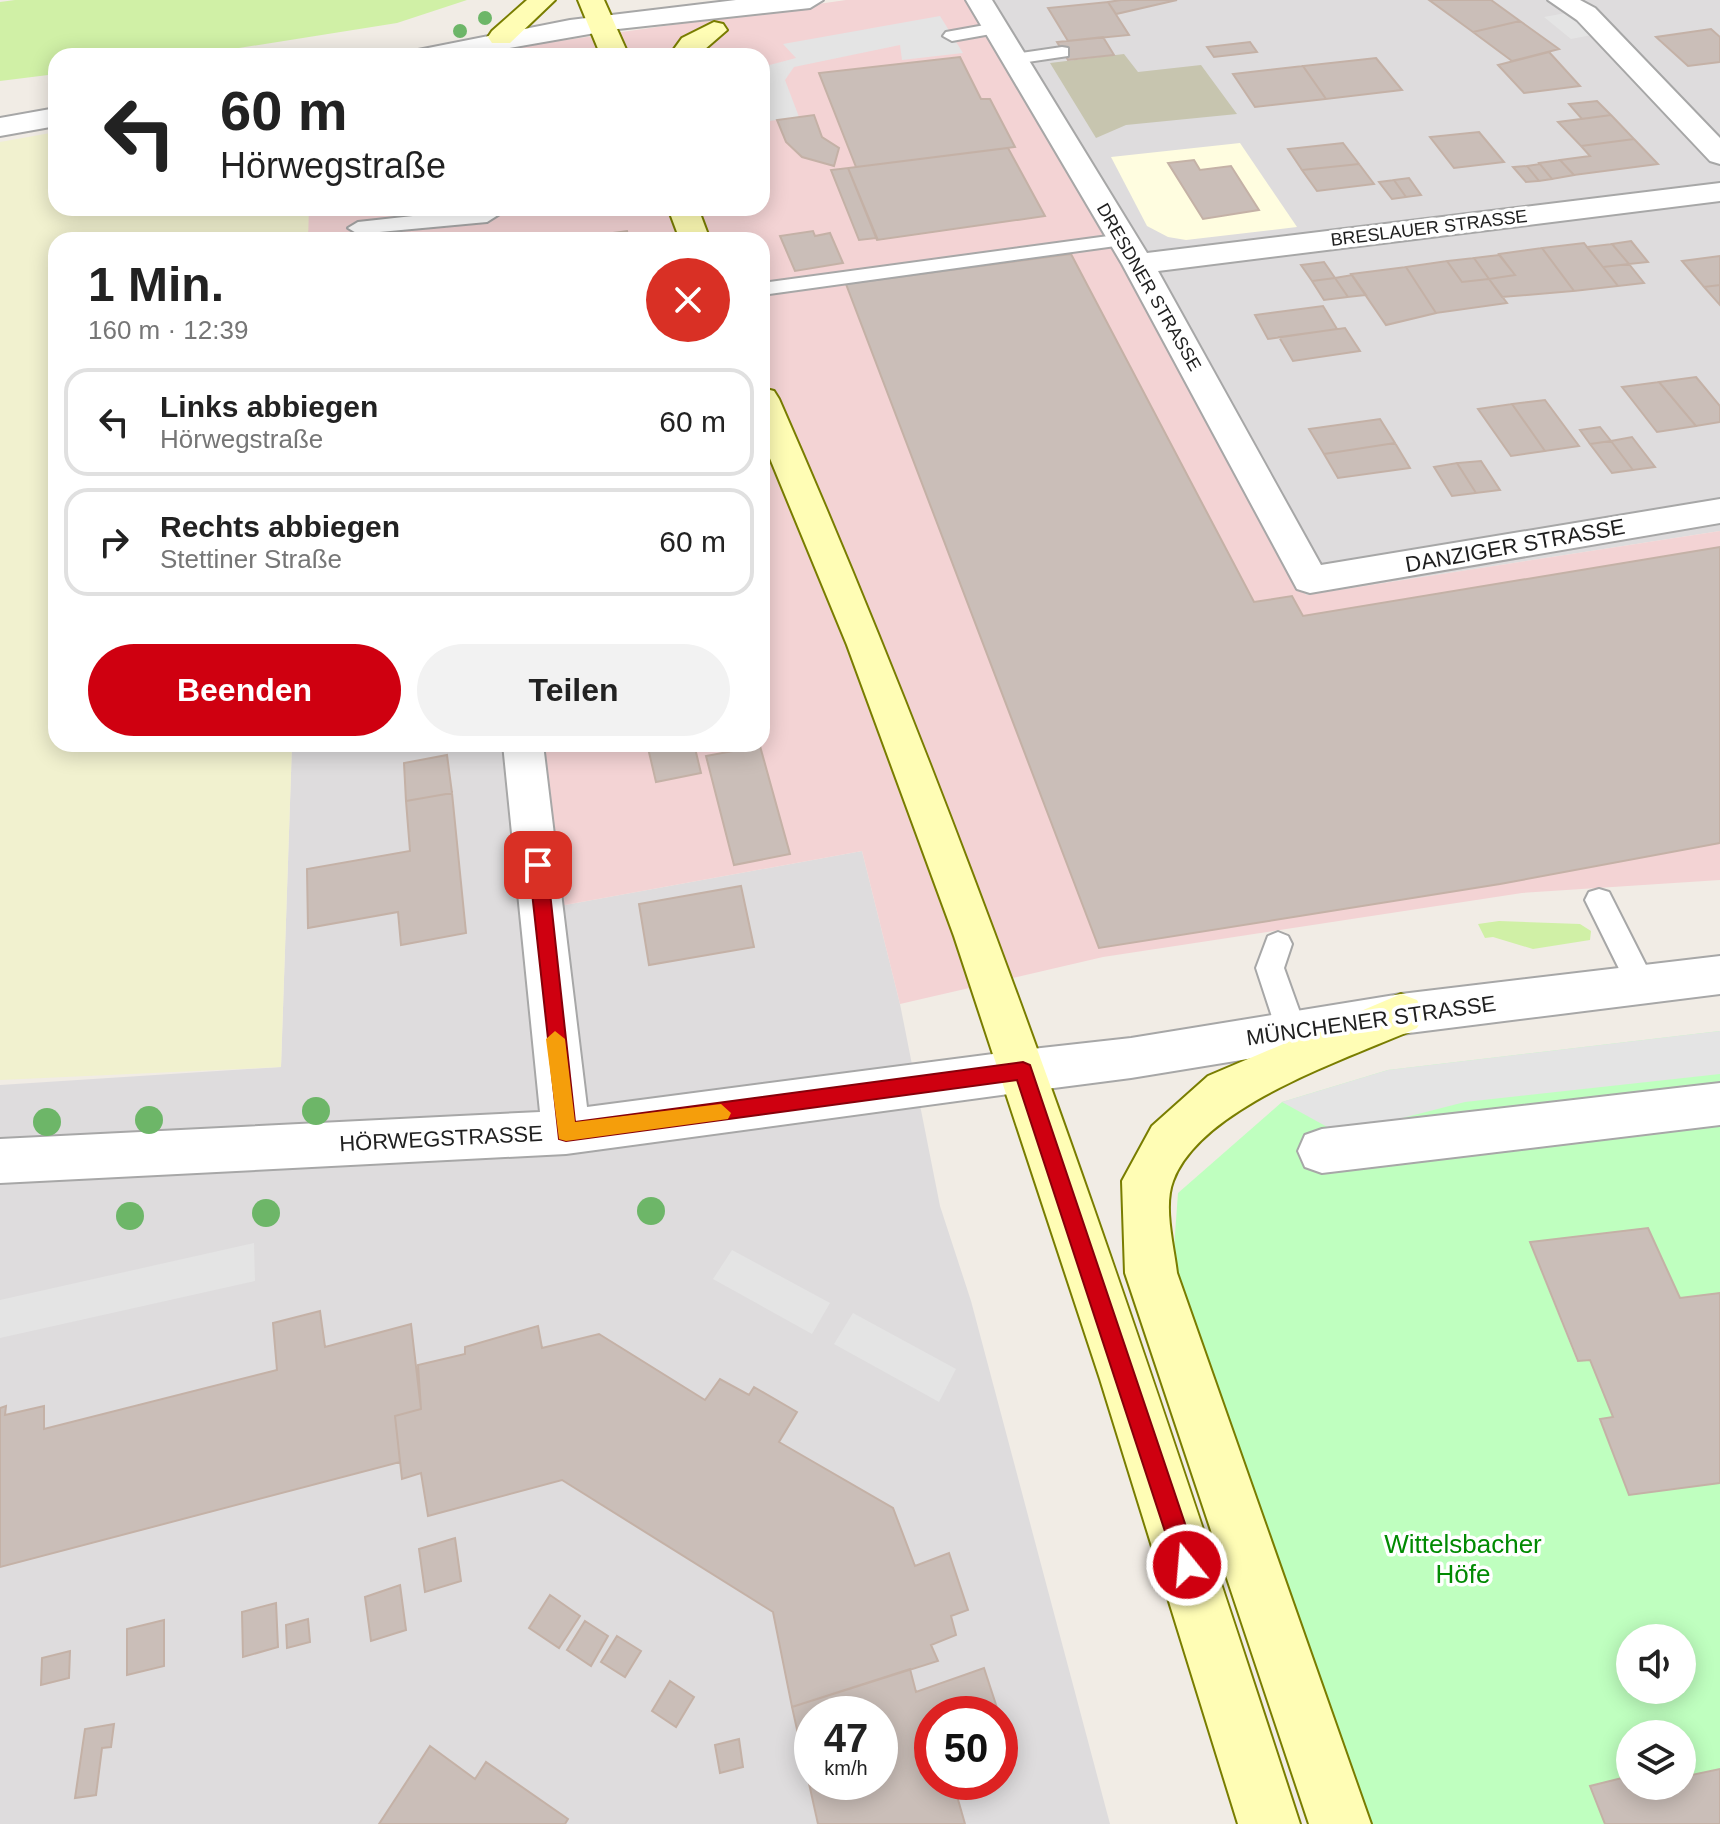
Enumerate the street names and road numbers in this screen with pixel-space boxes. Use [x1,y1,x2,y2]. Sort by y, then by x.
street label: DRESDNER STRASSE [1093,200,1205,374]
street label: BRESLAUER STRASSE [1329,206,1529,250]
street label: DANZIGER STRASSE [1403,514,1627,577]
street label: MÜNCHENER STRASSE [1245,991,1497,1050]
street label: HÖRWEGSTRASSE [339,1121,543,1156]

